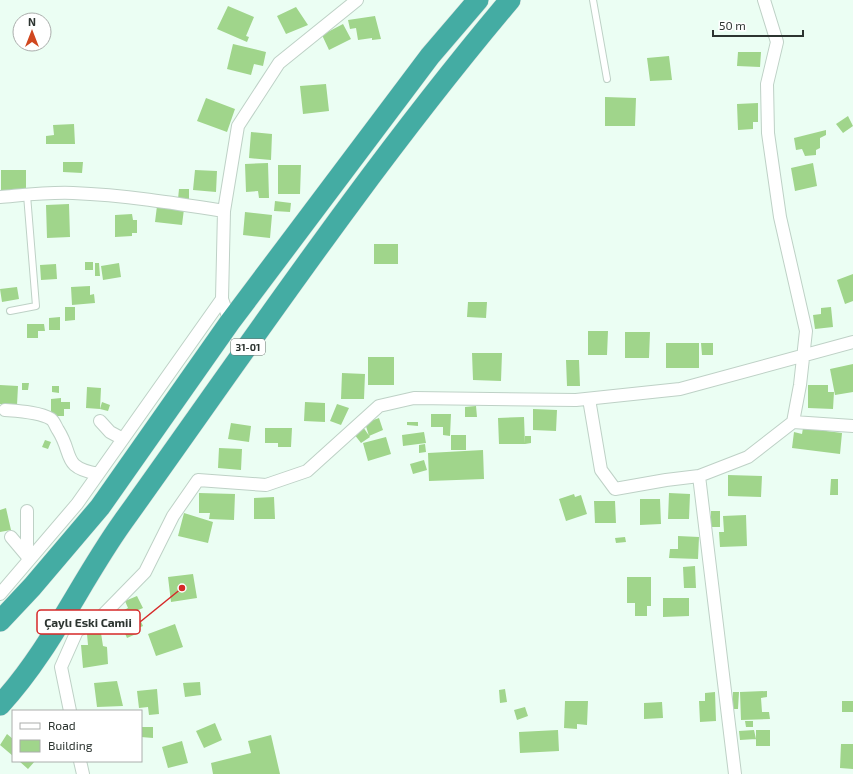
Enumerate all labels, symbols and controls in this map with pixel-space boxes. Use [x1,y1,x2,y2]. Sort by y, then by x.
north arrow [12,12,52,52]
scale bar [713,12,803,38]
text: N [28,15,36,28]
text: 50 m [719,18,746,32]
road number: 31-01 [231,339,265,355]
callout: Çaylı Eski Camii [37,610,140,634]
text: Çaylı Eski Camii [44,615,132,630]
legend [12,710,142,762]
text: Road [48,718,76,732]
text: Building [48,738,93,752]

